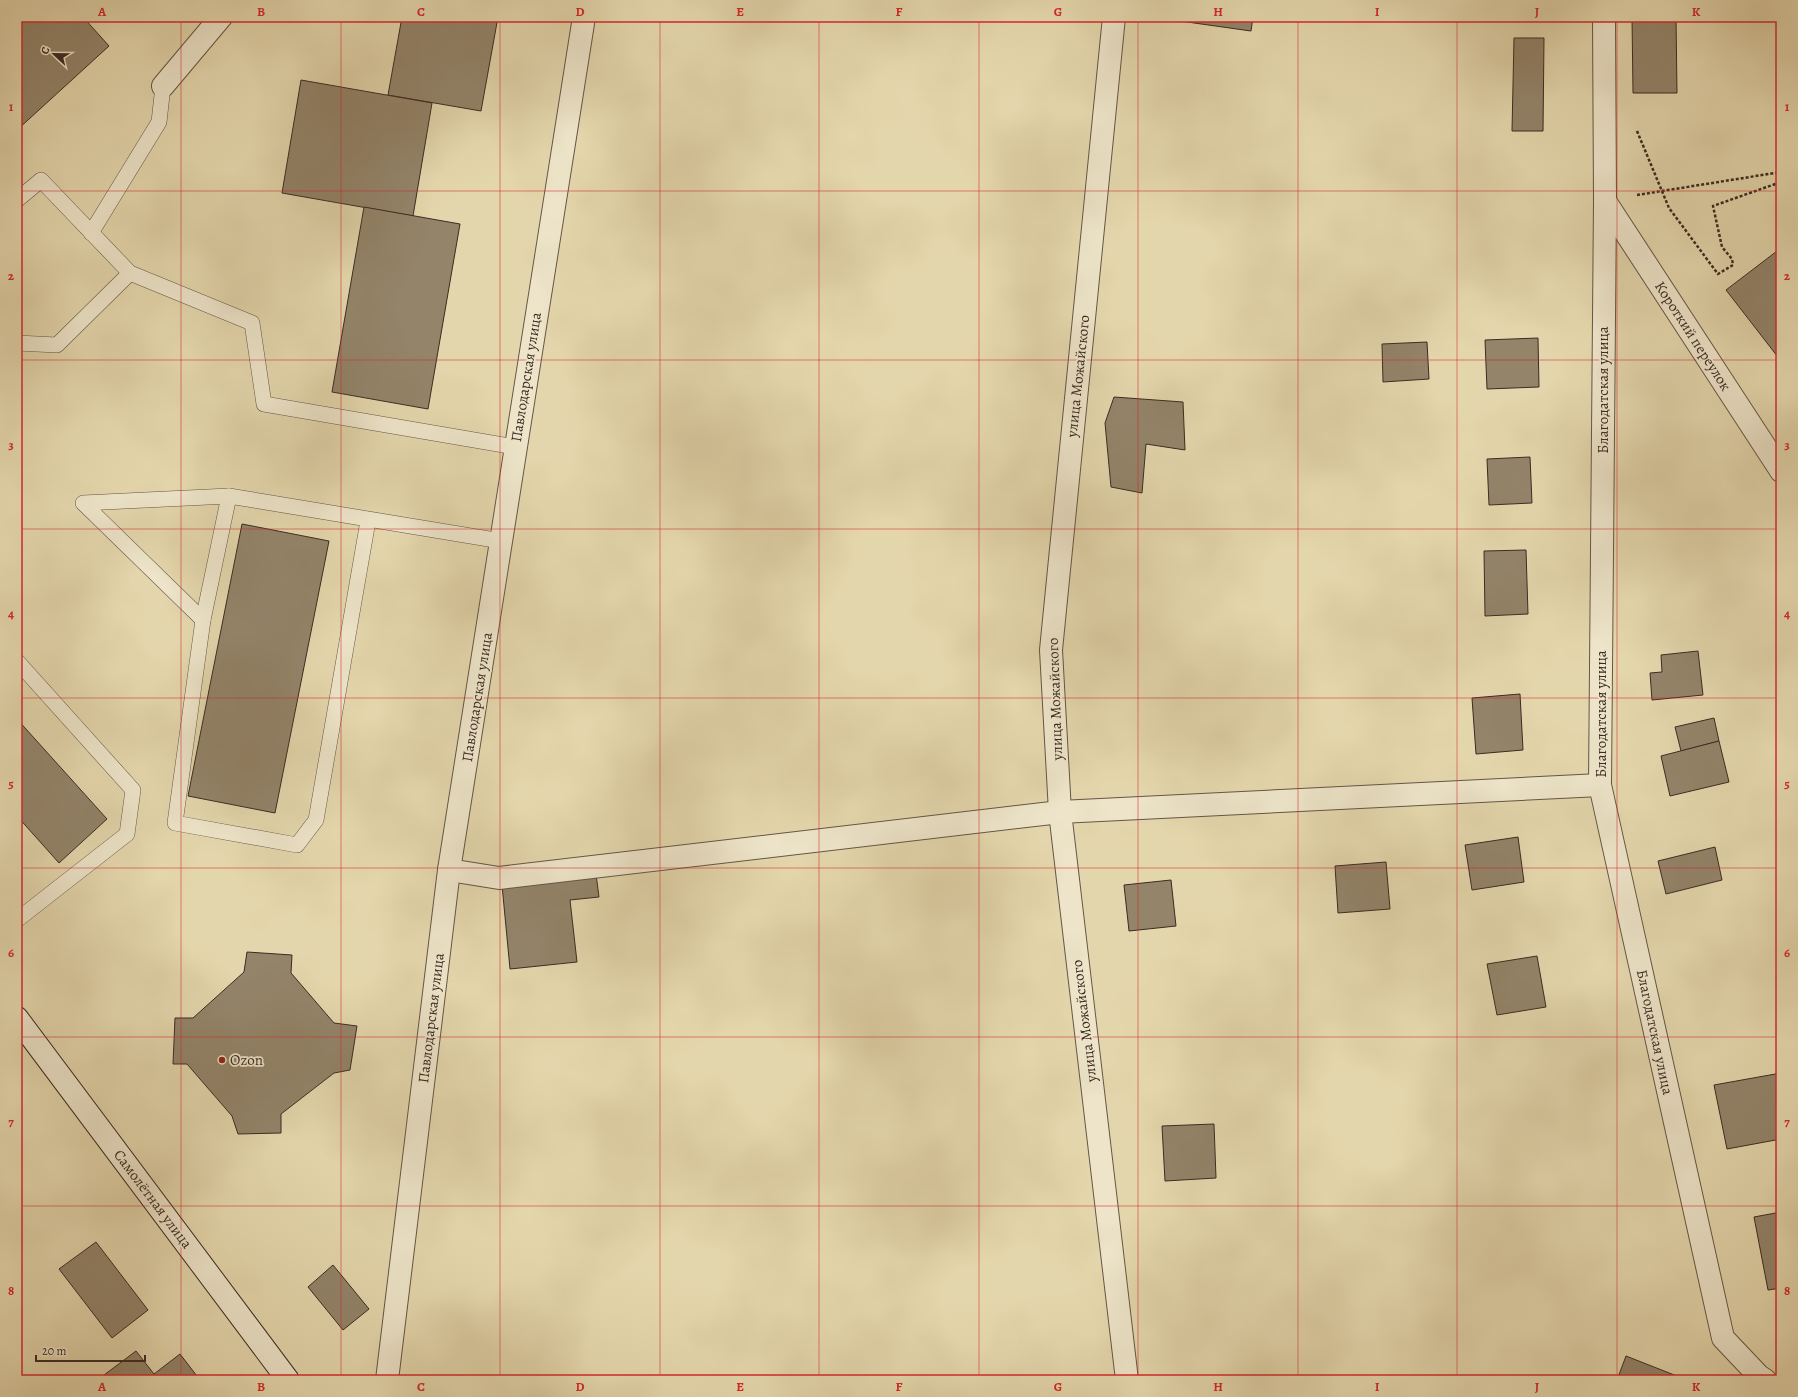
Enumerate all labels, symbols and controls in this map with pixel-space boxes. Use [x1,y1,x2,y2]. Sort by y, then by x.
text: A [97,3,107,20]
text: B [257,3,265,20]
text: C [417,3,425,20]
text: D [575,3,585,20]
text: E [736,3,744,20]
text: F [896,3,903,20]
text: G [1054,3,1062,20]
text: H [1213,3,1223,20]
text: I [1375,3,1380,20]
text: J [1535,3,1539,20]
text: K [1692,3,1701,20]
north arrow [34,34,74,74]
text: С [37,44,53,56]
text: 1 [9,98,14,115]
text: 1 [1785,98,1790,115]
text: 2 [8,267,15,284]
text: 2 [1784,267,1791,284]
street label: Короткий переулок [1650,277,1736,395]
street label: Павлодарская улица [506,311,546,443]
street label: улица Можайского [1062,314,1094,439]
street label: Благодатская улица [1593,326,1613,454]
text: 3 [8,436,14,453]
text: 3 [1784,436,1790,453]
text: 4 [8,605,14,622]
text: 4 [1784,605,1790,622]
street label: Павлодарская улица [457,631,497,763]
street label: улица Можайского [1043,637,1067,762]
street label: Благодатская улица [1591,650,1611,778]
text: 5 [8,775,14,792]
text: 5 [1784,775,1790,792]
text: 6 [8,944,14,961]
text: 6 [1784,944,1790,961]
street label: Павлодарская улица [413,952,449,1084]
street label: улица Можайского [1067,959,1102,1084]
street label: Благодатская улица [1632,968,1678,1097]
place label: Ozon [230,1050,263,1070]
marker: Ozon [217,1055,227,1065]
text: 7 [8,1113,14,1130]
text: 7 [1784,1113,1790,1130]
street label: Самолётная улица [109,1145,197,1253]
text: 8 [8,1282,14,1299]
text: 8 [1784,1282,1790,1299]
scale bar [36,1337,145,1363]
text: 20 m [42,1343,66,1359]
text: A [97,1378,107,1395]
text: B [257,1378,265,1395]
text: C [417,1378,425,1395]
text: D [575,1378,585,1395]
text: E [736,1378,744,1395]
text: F [896,1378,903,1395]
text: G [1054,1378,1062,1395]
text: H [1213,1378,1223,1395]
text: I [1375,1378,1380,1395]
text: J [1535,1378,1539,1395]
text: K [1692,1378,1701,1395]

